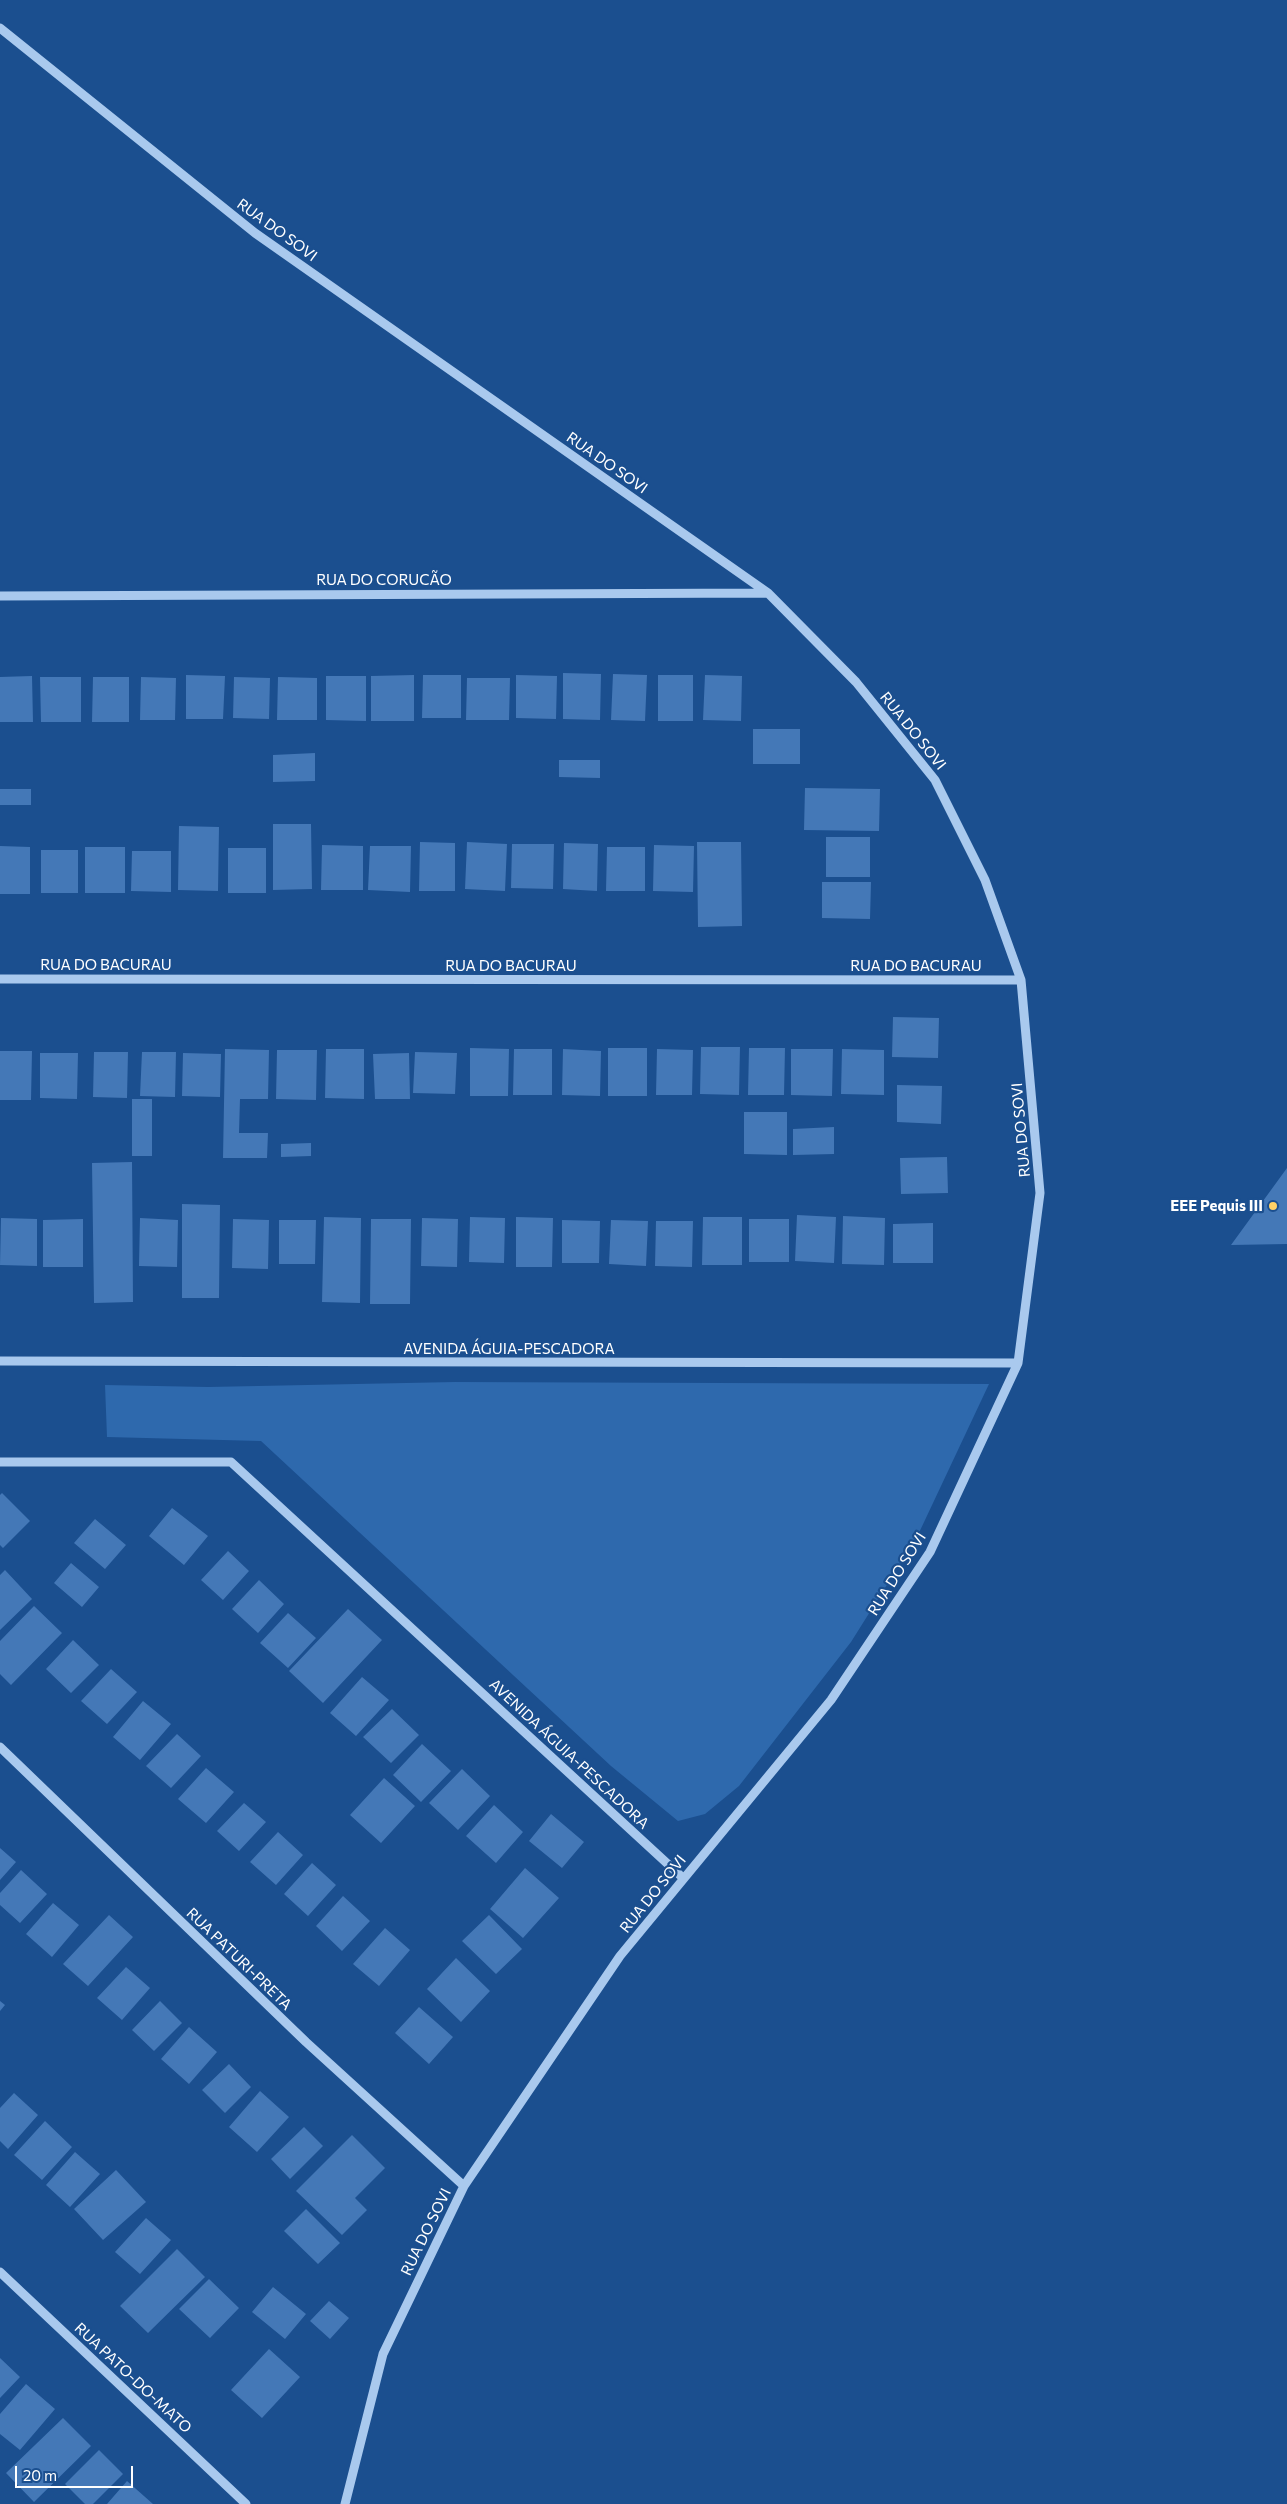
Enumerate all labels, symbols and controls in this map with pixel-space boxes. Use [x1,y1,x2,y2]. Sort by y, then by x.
street label: RUA DO SOVI [233,195,321,265]
street label: RUA DO SOVI [563,428,651,498]
street label: RUA DO CORUCÃO [316,571,452,589]
street label: RUA DO SOVI [876,688,950,774]
street label: RUA DO BACURAU [40,956,172,974]
street label: RUA DO BACURAU [445,957,577,975]
street label: RUA DO BACURAU [850,957,982,975]
street label: RUA DO SOVI [1008,1082,1034,1178]
place label: EEE Pequis III [1170,1197,1263,1215]
marker: EEE Pequis III [1267,1200,1279,1212]
street label: AVENIDA ÁGUIA-PESCADORA [403,1340,615,1358]
street label: RUA DO SOVI [864,1529,930,1619]
street label: AVENIDA ÁGUIA-PESCADORA [485,1675,653,1833]
street label: RUA DO SOVI [616,1851,690,1937]
street label: RUA PATURI-PRETA [183,1904,295,2014]
street label: RUA DO SOVI [397,2185,455,2279]
street label: RUA PATO-DO-MATO [71,2319,195,2437]
scale bar [18,2456,135,2488]
text: 20 m [23,2466,57,2484]

